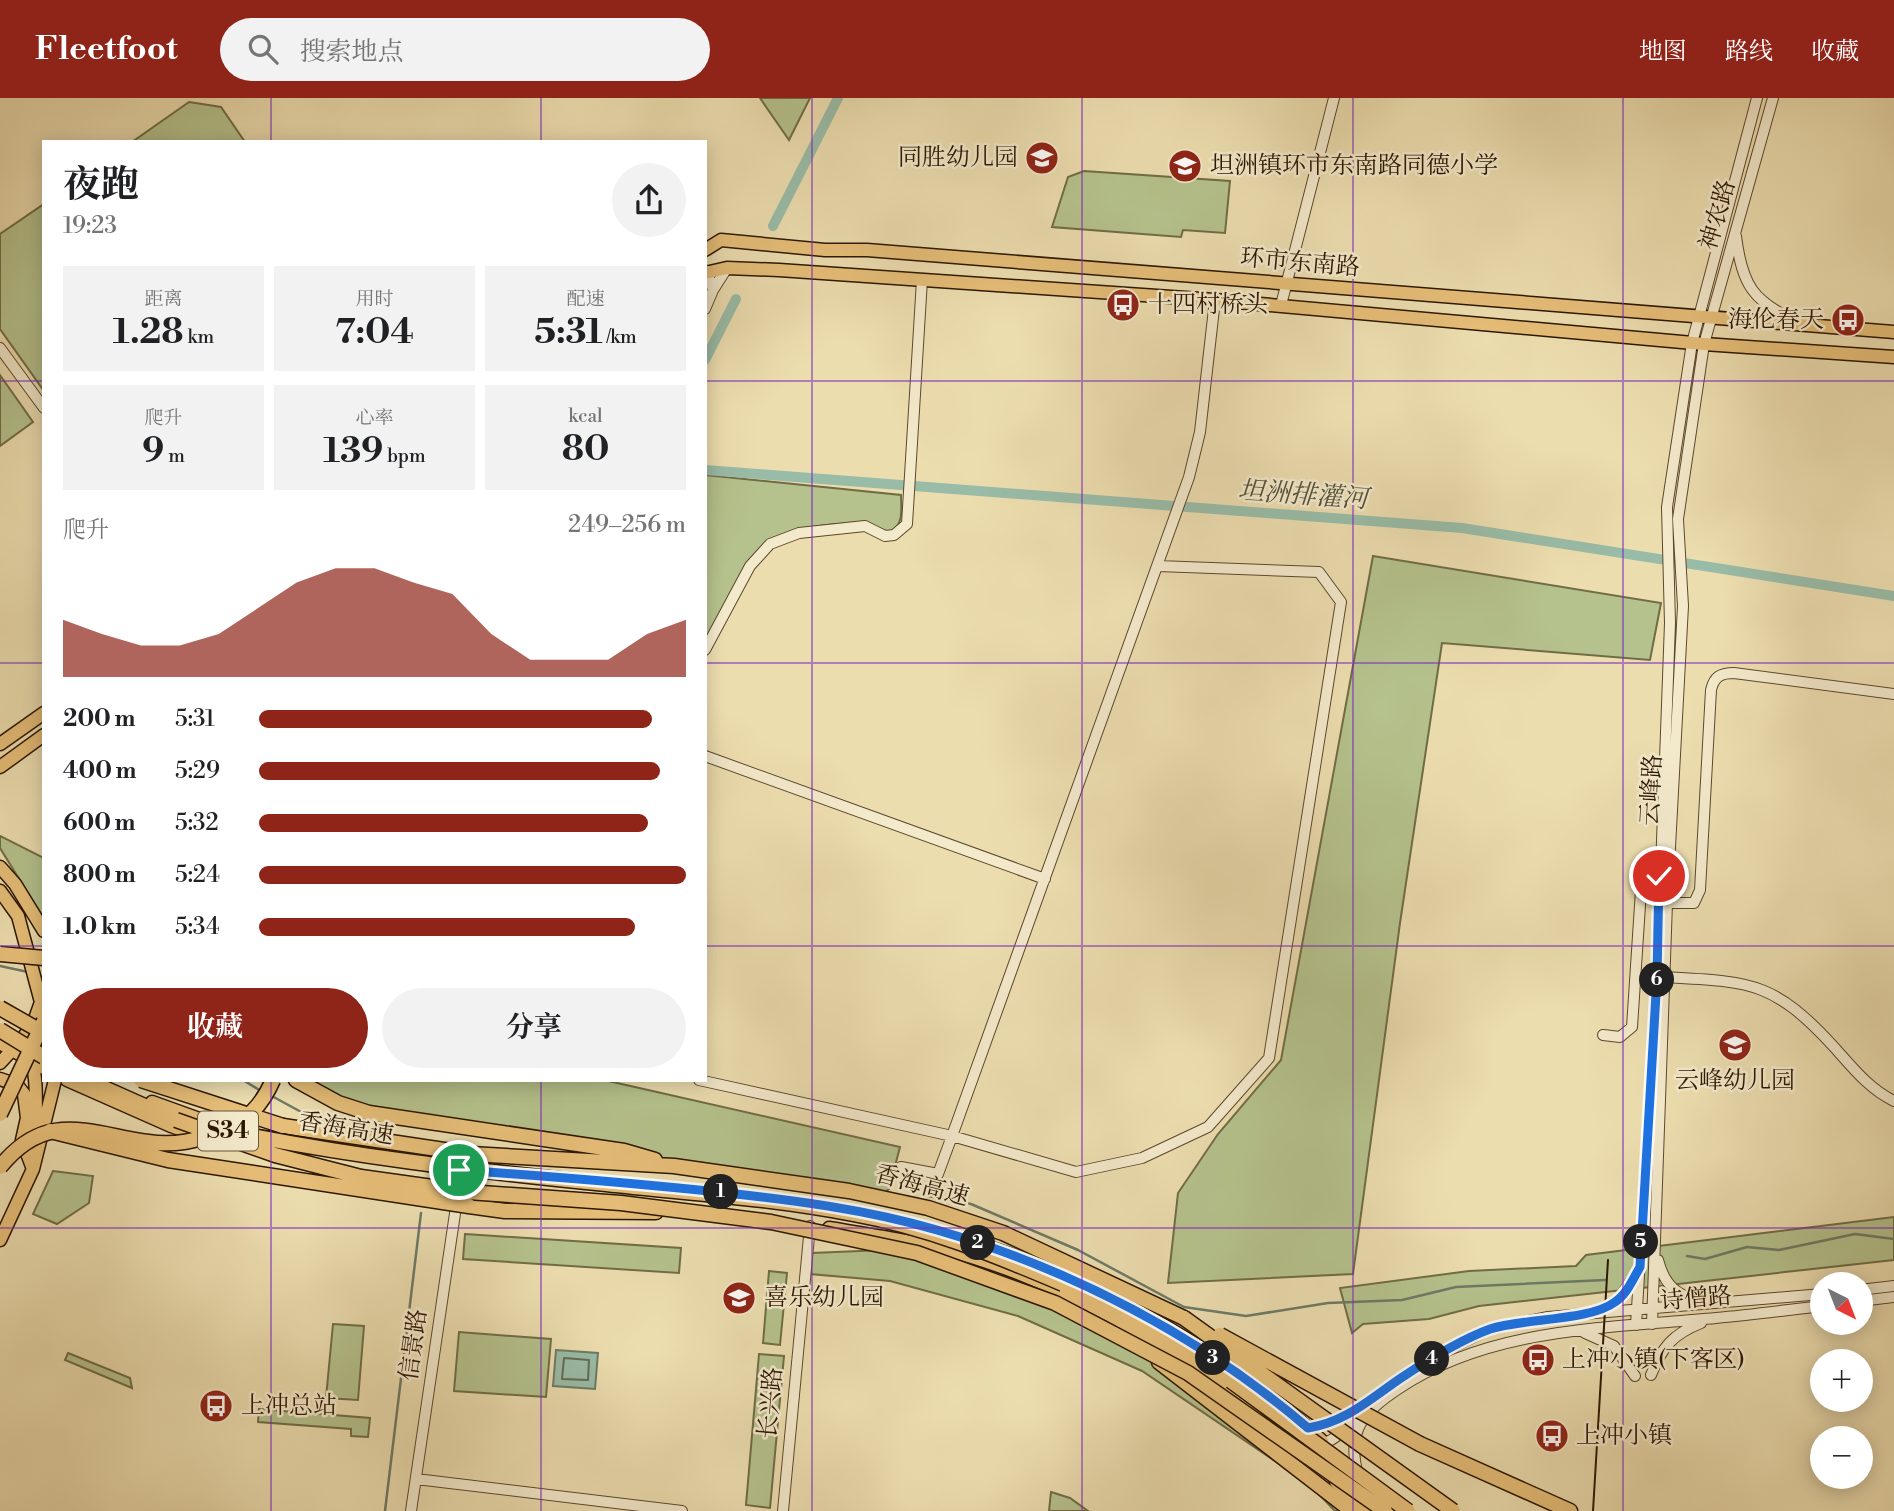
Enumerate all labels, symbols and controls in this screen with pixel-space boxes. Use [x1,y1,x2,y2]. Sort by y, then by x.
search box [220,18,710,81]
text: Fleetfoot [35,29,178,70]
icon: search [244,30,282,68]
text: 搜索地点 [300,36,404,68]
text: 地图 [1639,37,1687,67]
text: 路线 [1725,37,1773,67]
text: 收藏 [1811,37,1859,67]
school or university icon: 同胜幼儿园 [1023,139,1061,177]
place label: 同胜幼儿园 [898,143,1018,173]
school or university icon: 坦洲镇环市东南路同德小学 [1166,147,1204,185]
place label: 坦洲镇环市东南路同德小学 [1210,151,1498,181]
text: 夜跑 [63,162,139,209]
button: share [612,163,686,237]
street label: 神农路 [1694,176,1742,254]
text: 19:23 [63,212,117,240]
street label: 环市东南路 [1239,243,1361,283]
bus stop icon: 十四村桥头 [1104,286,1142,324]
text: 距离 [144,287,183,311]
text: 用时 [355,287,394,311]
text: 配速 [566,287,605,311]
place label: 十四村桥头 [1148,290,1268,320]
bus stop icon: 海伦春天 [1829,301,1867,339]
place label: 海伦春天 [1728,305,1824,335]
text: 1.28 [113,311,184,354]
text: 7:04 [335,311,414,354]
text: 5:31 [534,311,603,354]
text: km [184,325,214,349]
text: /km [603,325,637,349]
text: kcal [568,404,603,428]
text: 爬升 [144,406,183,430]
text: 心率 [355,406,394,430]
text: 80 [562,428,609,471]
text: 9 [142,430,164,473]
text: 139 [323,430,383,473]
text: m [164,444,185,468]
text: bpm [383,444,426,468]
water label: 坦洲排灌河 [1237,475,1373,516]
text: 249–256 m [568,511,686,539]
text: 爬升 [63,516,109,544]
text: 200 m [63,705,135,733]
text: 5:31 [175,705,215,733]
street label: 云峰路 [1635,753,1669,827]
text: 400 m [63,757,136,785]
text: 5:29 [175,757,220,785]
text: 600 m [63,809,136,837]
text: 5:32 [175,809,219,837]
pin [1629,846,1689,906]
icon: check [1640,857,1678,895]
text: 800 m [63,861,136,889]
text: 5:24 [175,861,220,889]
text: 1.0 km [63,913,136,941]
text: 5:34 [175,913,220,941]
pin: 6 [1640,962,1674,998]
text: 6 [1651,967,1662,991]
button: 收藏 [63,988,368,1068]
button: 分享 [382,988,686,1068]
school or university icon: 云峰幼儿园 [1716,1026,1754,1064]
place label: 云峰幼儿园 [1675,1066,1795,1096]
street label: 香海高速 [296,1107,396,1151]
road number: S34 [198,1112,258,1150]
pin [429,1140,489,1200]
icon: arrive [440,1151,478,1189]
street label: 香海高速 [872,1159,972,1213]
pin: 1 [704,1174,738,1210]
text: 1 [716,1179,725,1203]
pin: 5 [1624,1224,1658,1260]
pin: 2 [960,1226,996,1260]
text: 5 [1635,1229,1646,1253]
text: 2 [972,1230,983,1254]
north arrow [1810,1272,1872,1335]
map controls [1810,1272,1873,1489]
school or university icon: 喜乐幼儿园 [720,1279,758,1317]
street label: 诗僧路 [1659,1281,1733,1317]
place label: 喜乐幼儿园 [764,1283,884,1313]
street label: 信景路 [394,1307,434,1383]
pin: 3 [1196,1340,1230,1376]
bus stop icon: 上冲小镇(下客区) [1519,1341,1557,1379]
pin: 4 [1414,1342,1450,1376]
text: 3 [1207,1345,1218,1369]
place label: 上冲小镇(下客区) [1562,1345,1745,1375]
text: 4 [1425,1346,1438,1370]
button: + [1810,1349,1873,1412]
street label: 长兴路 [753,1366,789,1440]
bus stop icon: 上冲总站 [197,1387,235,1425]
place label: 上冲总站 [241,1391,337,1421]
bus stop icon: 上冲小镇 [1533,1417,1571,1455]
place label: 上冲小镇 [1576,1421,1672,1451]
button: − [1810,1426,1873,1489]

